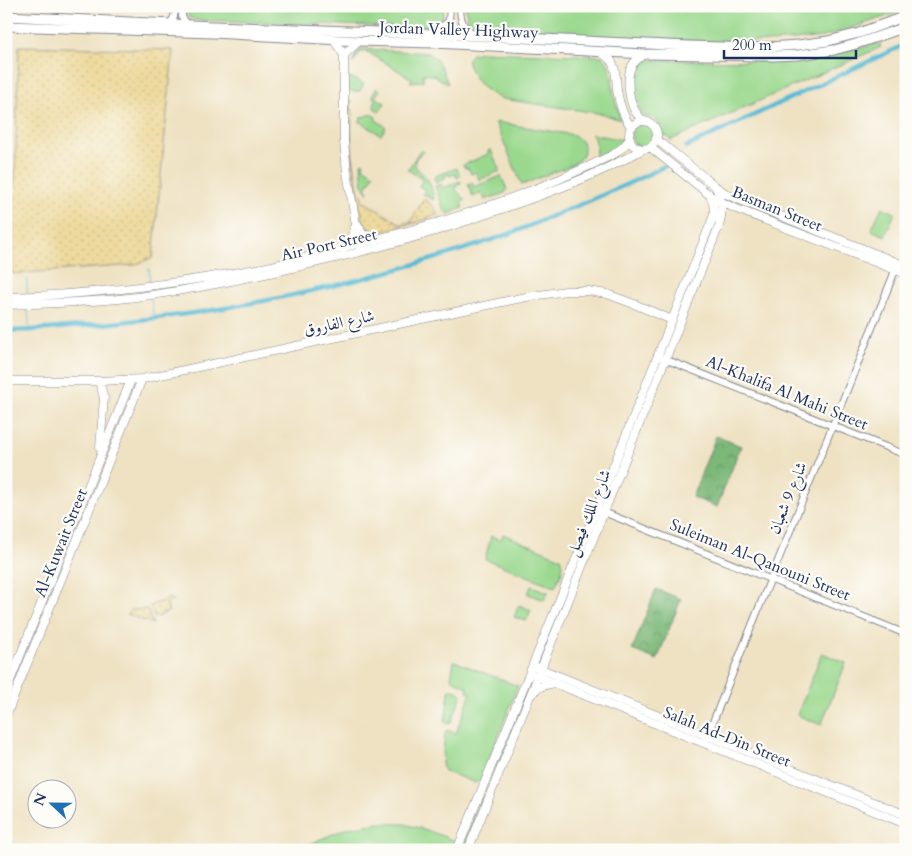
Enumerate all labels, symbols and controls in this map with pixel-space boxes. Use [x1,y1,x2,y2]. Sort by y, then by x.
street label: Jordan Valley Highway [377,16,540,44]
scale bar [724,28,857,60]
text: 200 m [732,35,772,55]
street label: Basman Street [729,181,825,237]
street label: Air Port Street [279,223,379,267]
street label: شارع الفاروق [302,305,377,343]
street label: Al-Khalifa Al Mahi Street [703,350,871,436]
street label: شارع 9 شعبان [764,459,814,538]
street label: شارع الملك فيصل [562,466,618,561]
street label: Al-Kuwait Street [29,485,93,601]
street label: Suleiman Al-Qanouni Street [667,514,853,606]
street label: Salah Ad-Din Street [660,701,794,773]
north arrow [28,778,78,828]
text: N [29,790,51,809]

